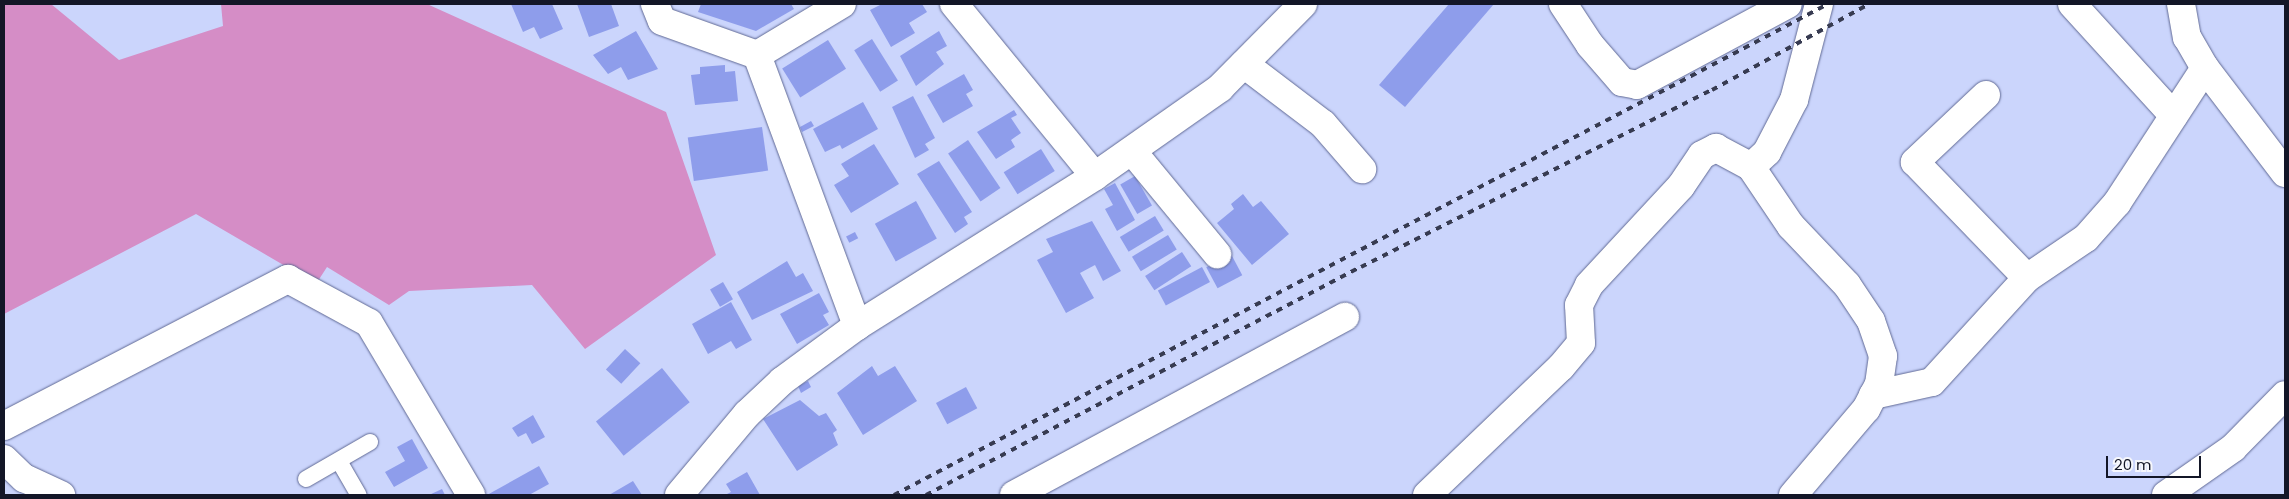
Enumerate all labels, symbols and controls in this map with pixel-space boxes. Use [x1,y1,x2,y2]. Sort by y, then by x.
scale bar [2109,446,2204,478]
text: 20 m [2114,454,2152,475]

